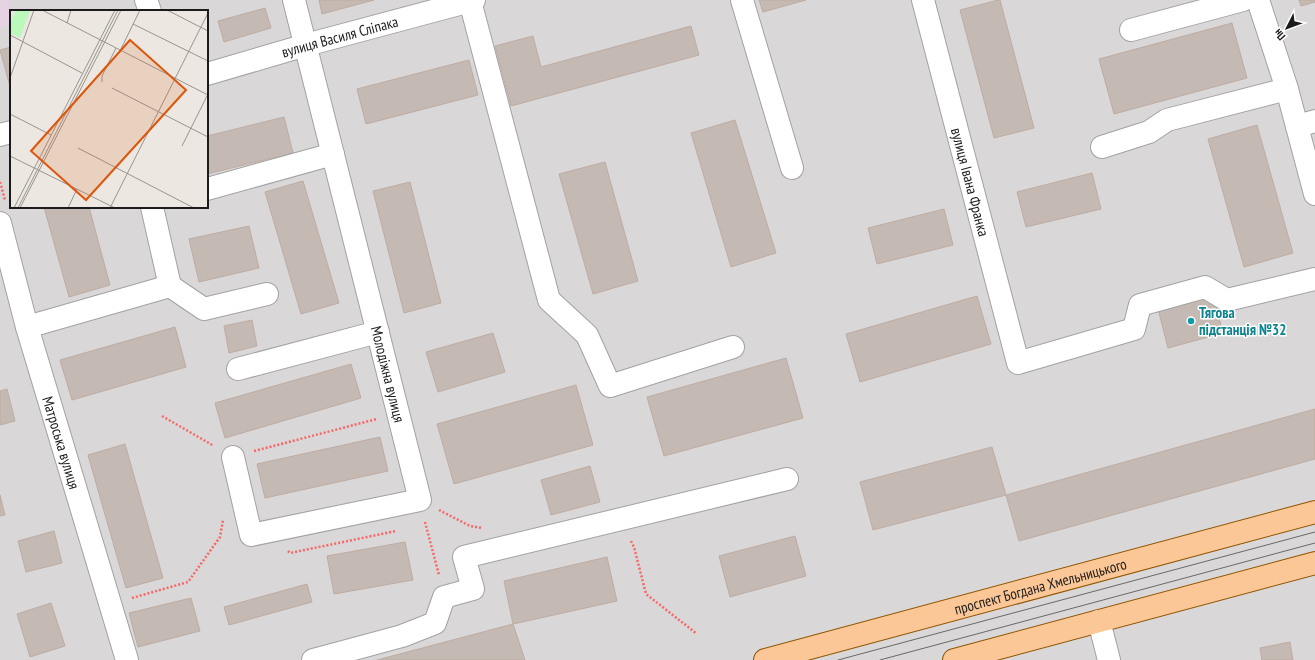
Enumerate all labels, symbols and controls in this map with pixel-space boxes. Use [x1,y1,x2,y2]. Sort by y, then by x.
north arrow [1267,8,1307,48]
inset map [10,10,208,208]
street label: вулиця Василя Сліпака [279,11,400,61]
text: Пн [1271,26,1288,43]
street label: вулиця Івана Франка [947,126,994,238]
place label: Тягова пiдстанцiя №32 [1199,303,1286,339]
marker: Тягова пiдстанцiя №32 [1186,316,1196,326]
street label: Молодіжна вулиця [367,324,409,424]
street label: Матроська вулиця [39,394,85,491]
street label: проспект Богдана Хмельницького [952,554,1128,618]

